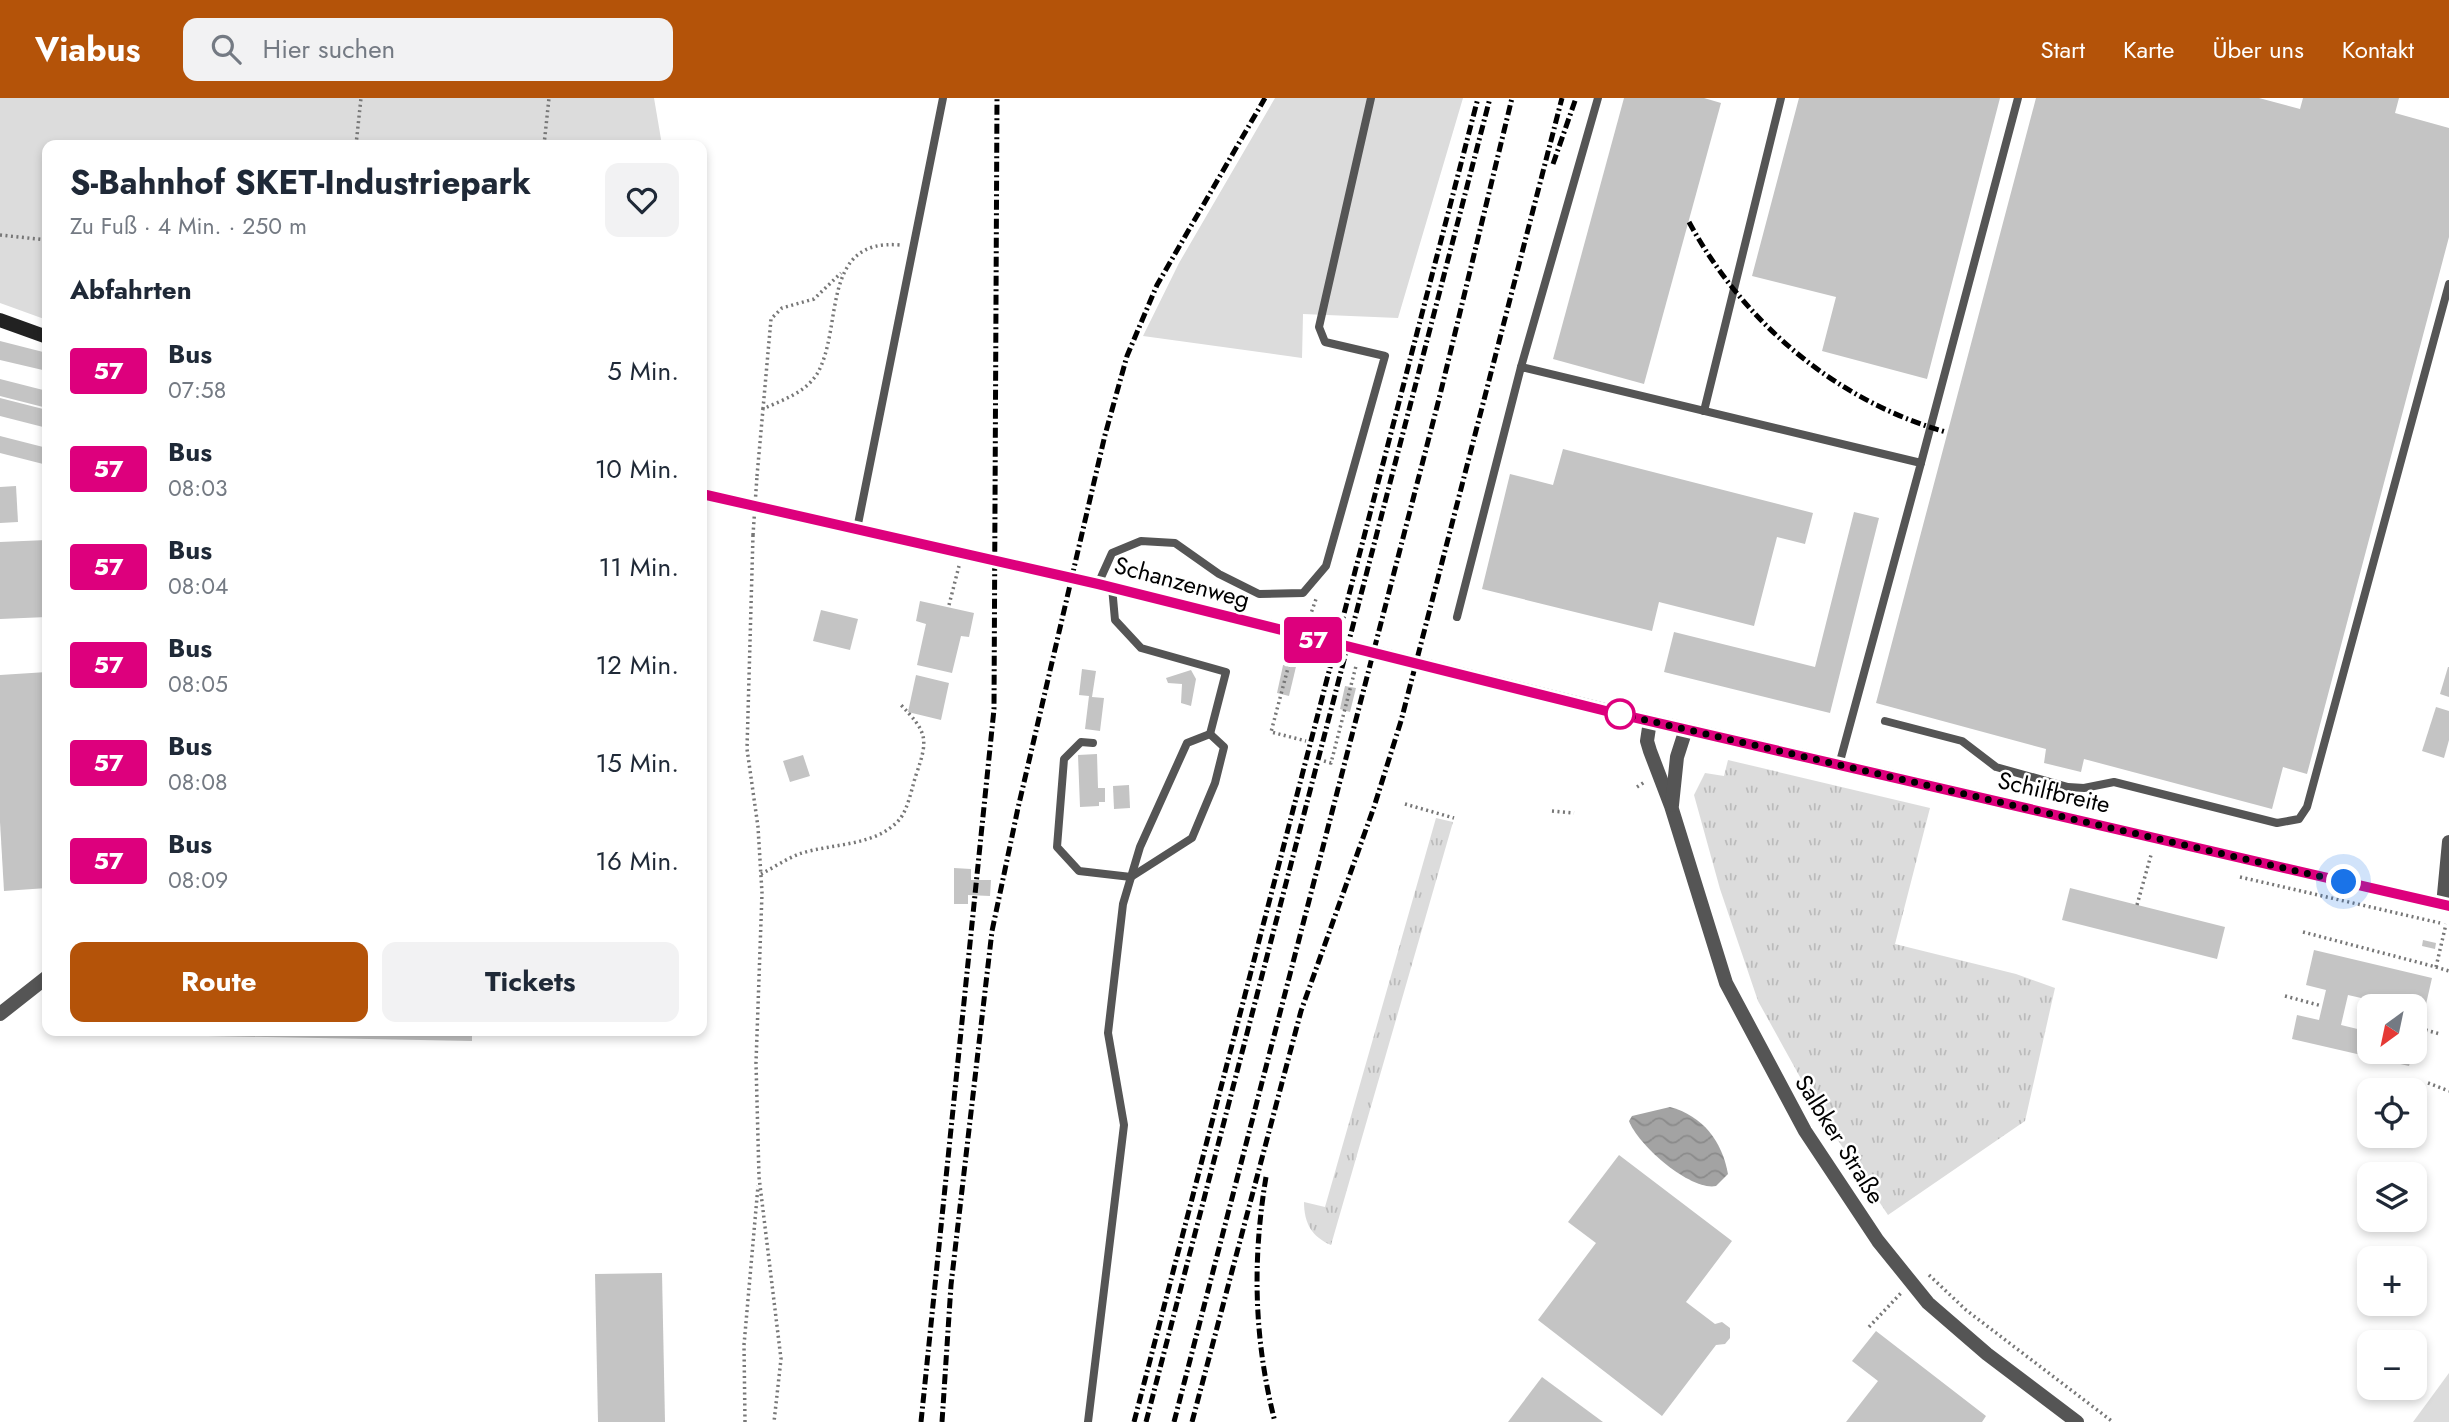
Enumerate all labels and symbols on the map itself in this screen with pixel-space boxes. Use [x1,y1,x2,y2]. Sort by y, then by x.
street label: Schanzenweg [1110,547,1254,617]
line badge: 57 [1282,617,1344,663]
unlabelled marker [1605,699,1635,729]
street label: Schilfbreite [1994,762,2114,822]
your location [2326,864,2361,899]
north arrow [2357,994,2427,1064]
street label: Salbker Straße [1786,1068,1894,1210]

